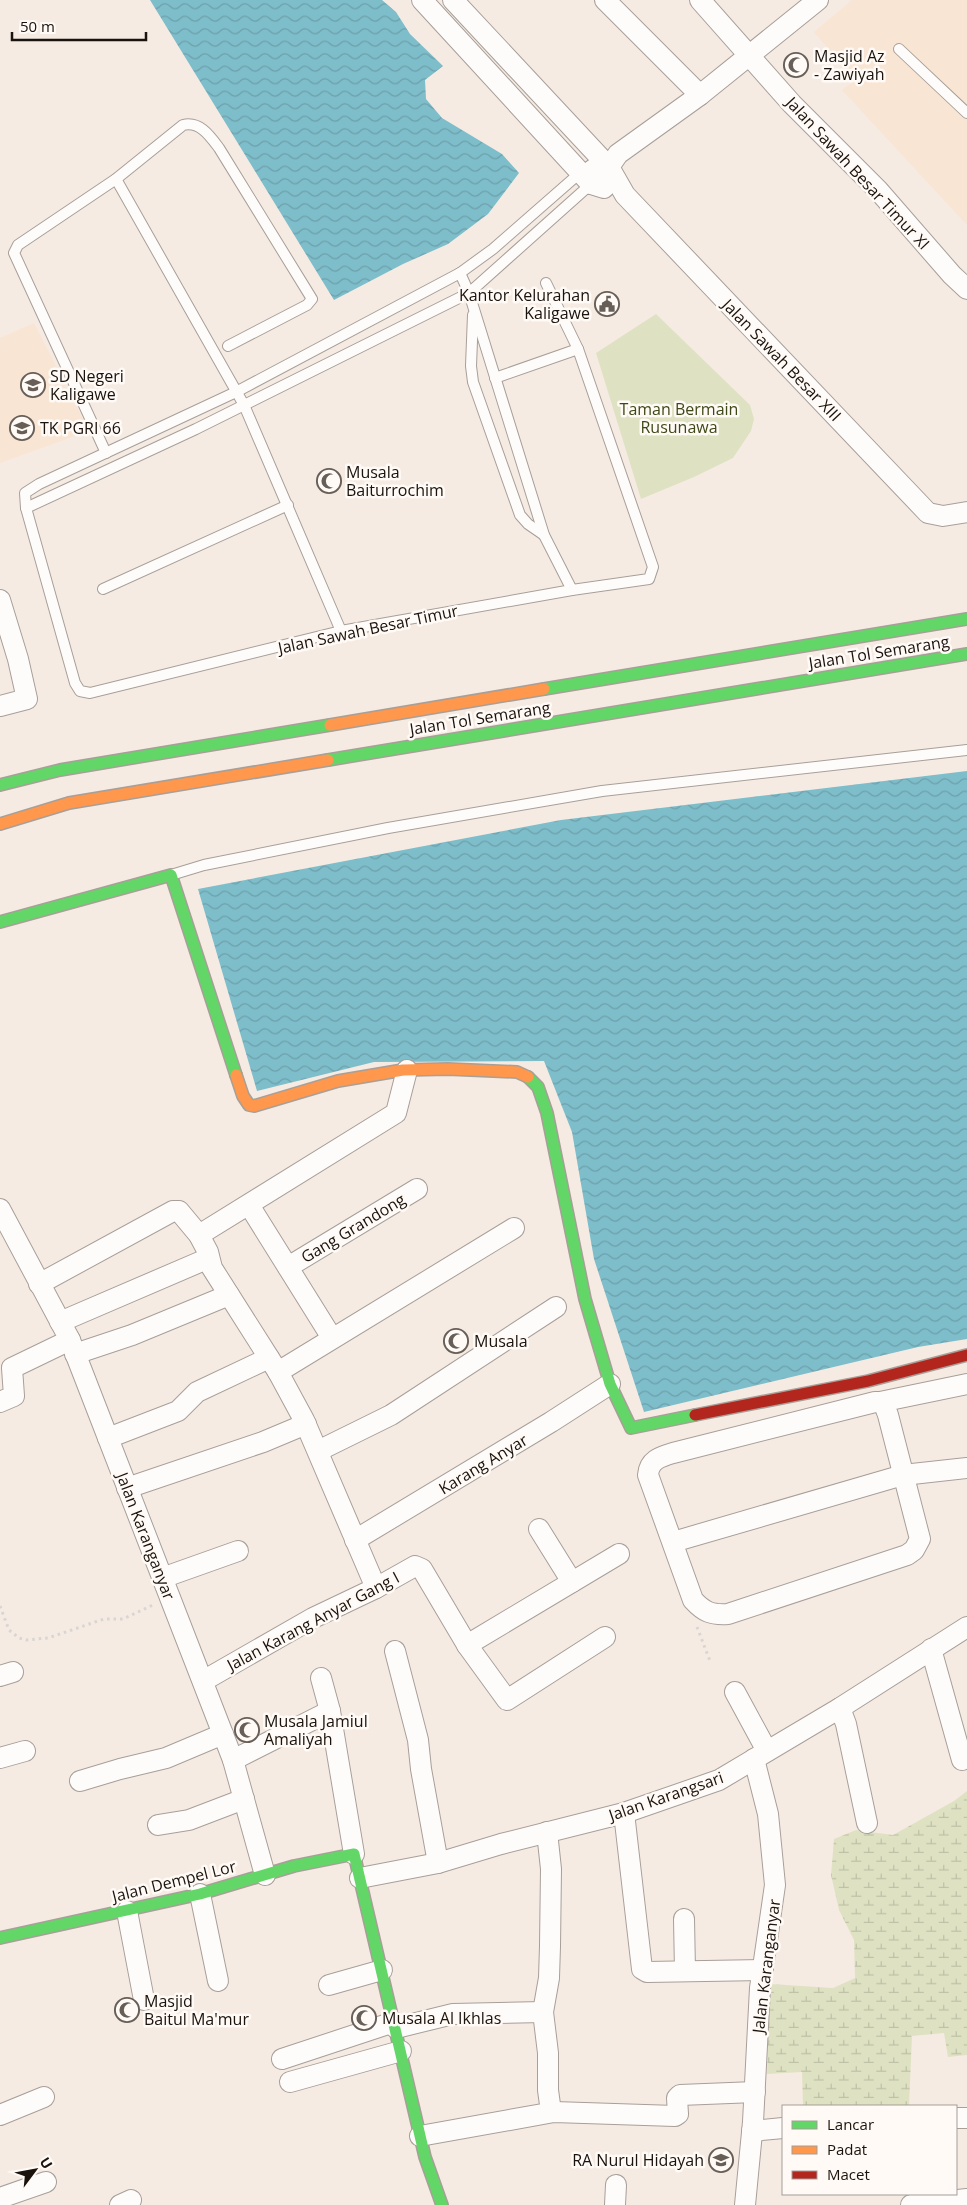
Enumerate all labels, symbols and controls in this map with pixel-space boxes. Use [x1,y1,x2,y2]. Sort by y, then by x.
scale bar [12,10,146,42]
text: 50 m [20,16,55,36]
place label: Masjid Az - Zawiyah [814,45,885,85]
mosque icon: Masjid Az - Zawiyah [783,52,809,78]
street label: Jalan Sawah Besar Timur XI [780,90,935,254]
place label: Kantor Kelurahan Kaligawe [459,284,590,324]
public building icon: Kantor Kelurahan Kaligawe [594,291,620,317]
street label: Jalan Sawah Besar XIII [716,293,846,426]
place label: SD Negeri Kaligawe [50,365,124,405]
school or university icon: SD Negeri Kaligawe [20,372,46,398]
park label: Taman Bermain Rusunawa [620,398,738,438]
school or university icon: TK PGRI 66 [9,415,35,441]
place label: TK PGRI 66 [40,417,121,439]
place label: Musala Baiturrochim [346,461,444,501]
mosque icon: Musala Baiturrochim [316,468,342,494]
street label: Jalan Sawah Besar Timur [274,599,461,659]
street label: Jalan Tol Semarang [805,630,951,674]
street label: Jalan Tol Semarang [406,696,552,740]
street label: Gang Grandong [297,1188,409,1268]
mosque icon: Musala [443,1328,469,1354]
place label: Musala [474,1330,528,1352]
street label: Karang Anyar [434,1429,532,1499]
street label: Jalan Karanganyar [111,1467,181,1603]
street label: Jalan Karang Anyar Gang I [221,1566,403,1677]
place label: Musala Jamiul Amaliyah [264,1710,368,1750]
mosque icon: Musala Jamiul Amaliyah [234,1717,260,1743]
street label: Jalan Karangsari [604,1766,726,1827]
street label: Jalan Dempel Lor [108,1855,239,1908]
street label: Jalan Karanganyar [747,1897,785,2036]
place label: Masjid Baitul Ma'mur [144,1990,249,2030]
mosque icon: Masjid Baitul Ma'mur [114,1997,140,2023]
mosque icon: Musala Al Ikhlas [351,2005,377,2031]
place label: Musala Al Ikhlas [382,2007,501,2029]
legend [782,2105,957,2195]
text: Lancar [827,2114,874,2134]
text: Padat [827,2139,867,2159]
north arrow [10,2145,60,2195]
school or university icon: RA Nurul Hidayah [708,2147,734,2173]
place label: RA Nurul Hidayah [572,2149,704,2171]
text: U [36,2153,57,2172]
text: Macet [827,2164,870,2184]

